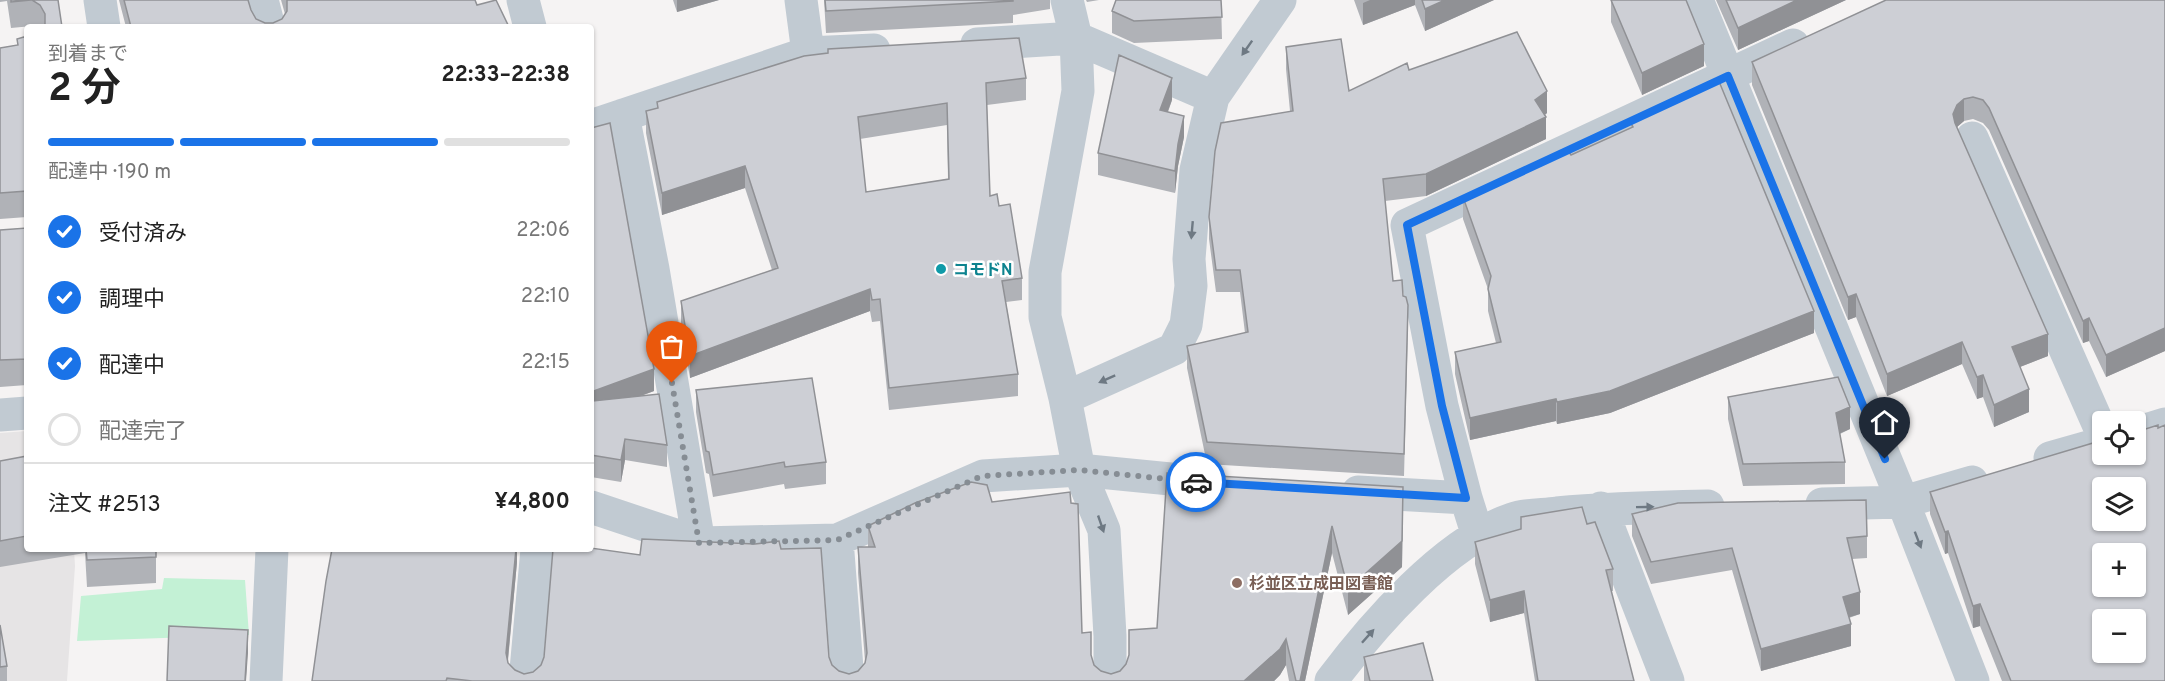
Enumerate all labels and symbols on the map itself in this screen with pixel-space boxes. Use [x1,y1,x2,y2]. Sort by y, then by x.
one-way arrow [1242,40,1253,56]
one-way arrow [1187,221,1197,240]
place label: コモドN [953,261,1013,281]
marker: コモドN [934,262,948,276]
pin [646,321,697,383]
one-way arrow [1098,374,1116,384]
pin [1859,397,1910,459]
courier [1166,452,1226,512]
one-way arrow [1635,503,1654,512]
one-way arrow [1097,515,1107,533]
one-way arrow [1913,531,1923,549]
place label: 杉並区立成田図書館 [1249,574,1393,595]
marker: 杉並区立成田図書館 [1230,576,1244,590]
one-way arrow [1361,629,1374,644]

